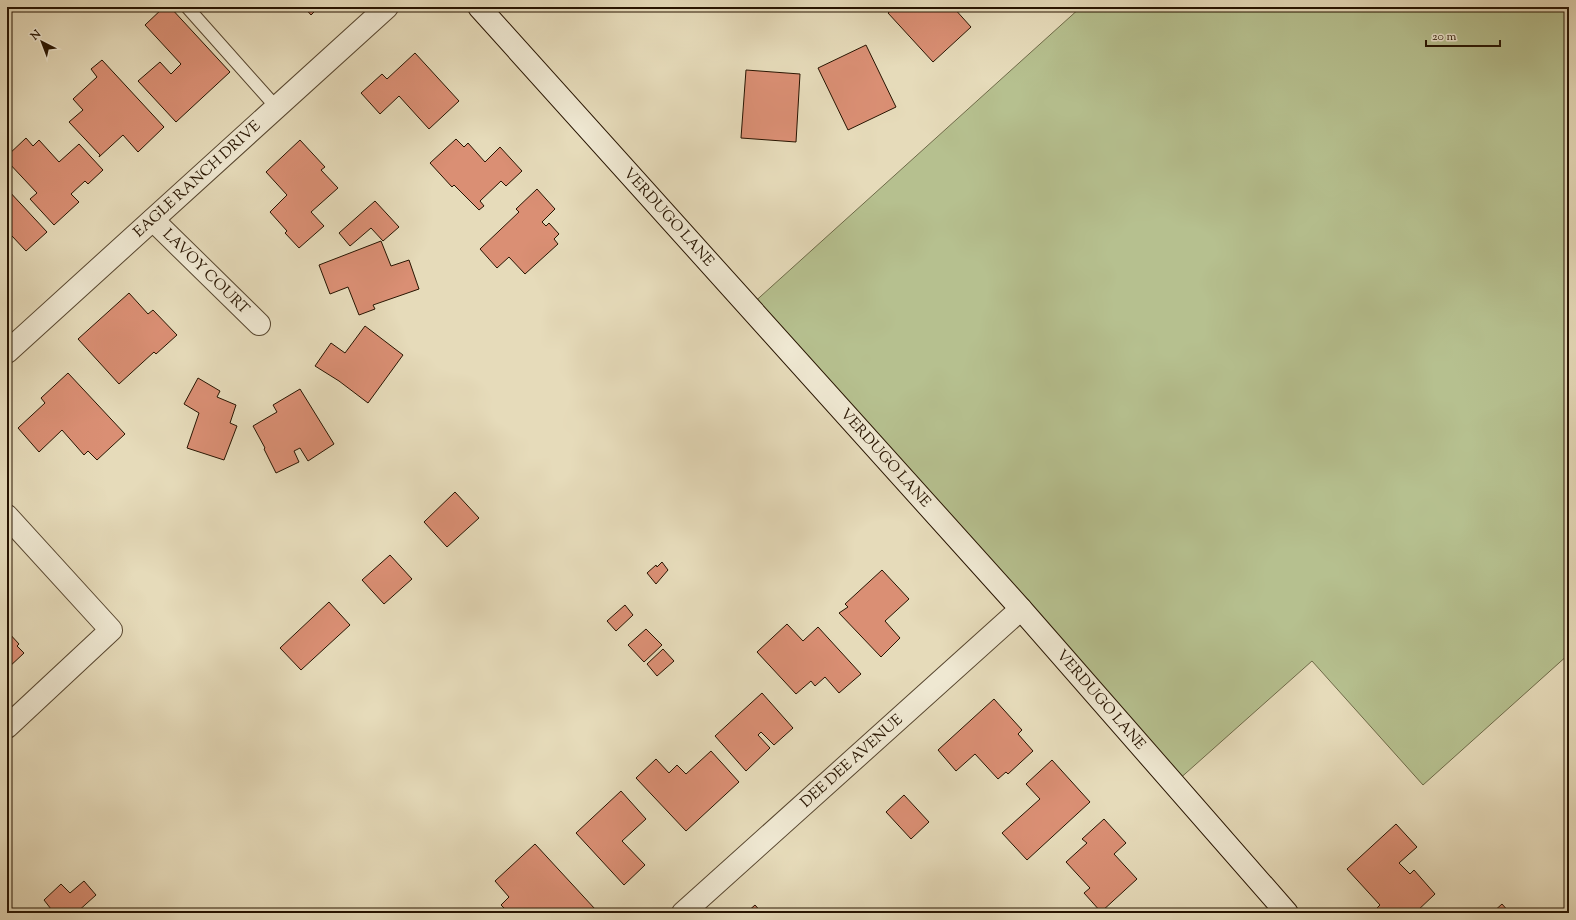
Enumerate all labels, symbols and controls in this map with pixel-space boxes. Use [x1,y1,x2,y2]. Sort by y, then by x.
north arrow [22,22,62,62]
scale bar [1426,22,1500,48]
text: N [27,26,45,45]
text: 20 m [1432,28,1457,46]
street label: EAGLE RANCH DRIVE [129,116,265,242]
street label: VERDUGO LANE [618,163,719,271]
street label: LAVOY COURT [158,224,254,320]
street label: VERDUGO LANE [835,404,935,512]
street label: VERDUGO LANE [1051,645,1150,755]
street label: DEE DEE AVENUE [796,710,907,813]

